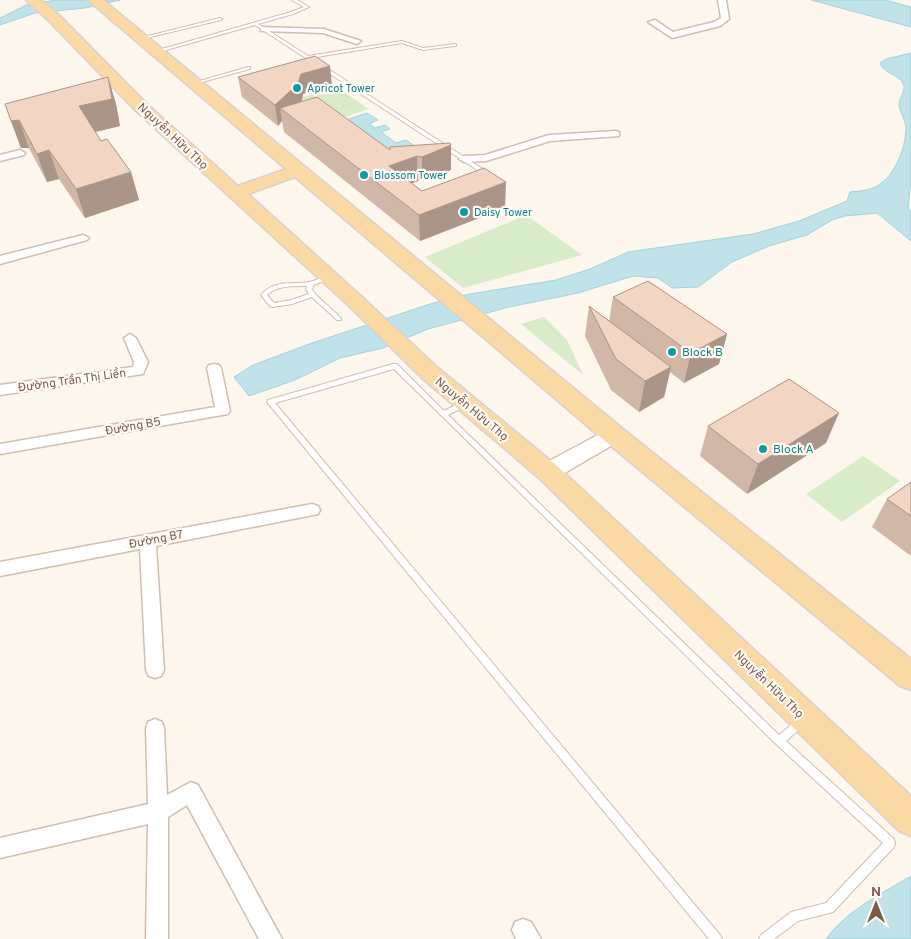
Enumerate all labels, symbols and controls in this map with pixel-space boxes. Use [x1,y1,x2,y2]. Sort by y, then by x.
marker: Apricot Tower [291,82,303,94]
place label: Apricot Tower [307,82,376,96]
street label: Nguyễn Hữu Thọ [134,100,211,174]
marker: Blossom Tower [358,169,370,181]
place label: Blossom Tower [374,169,448,183]
marker: Daisy Tower [458,206,470,218]
place label: Daisy Tower [474,206,533,220]
place label: Block B [682,345,723,361]
marker: Block B [666,346,678,358]
street label: Đường Trần Thị Liền [17,365,127,396]
street label: Nguyễn Hữu Thọ [431,374,512,445]
street label: Đường B5 [104,414,162,440]
place label: Block A [773,442,814,458]
marker: Block A [757,443,769,455]
street label: Đường B7 [128,527,185,553]
street label: Nguyễn Hữu Thọ [730,647,807,722]
north arrow [851,879,901,929]
text: N [871,884,881,901]

